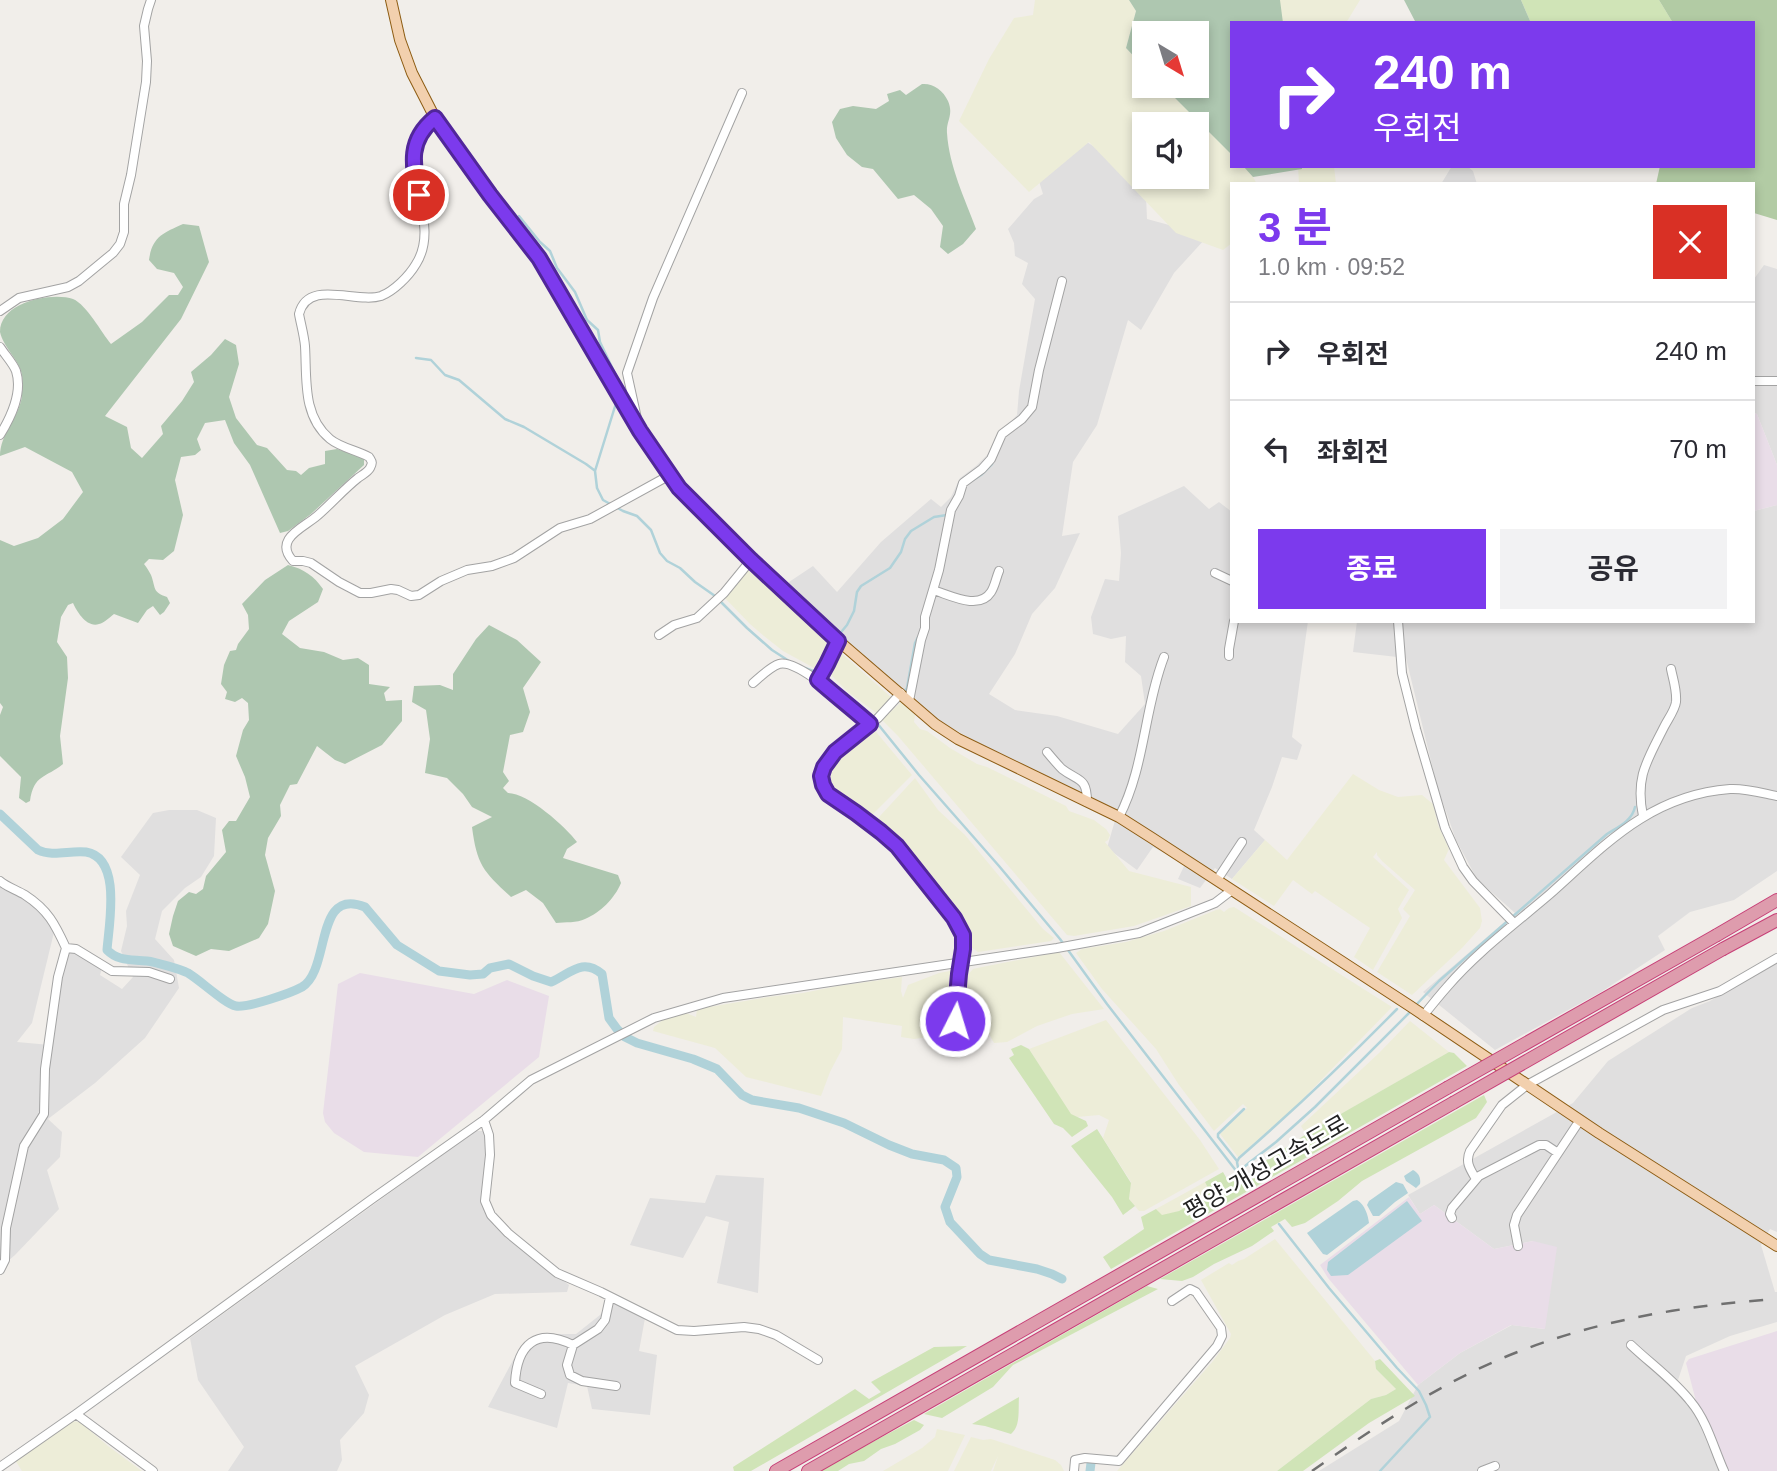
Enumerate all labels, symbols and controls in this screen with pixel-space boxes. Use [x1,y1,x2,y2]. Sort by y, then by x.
north arrow [1132,21,1209,98]
map controls [1132,21,1209,189]
text: 240 m [1373,45,1512,99]
icon: right [1258,49,1349,140]
text: 우회전 [1373,110,1461,146]
button: sound [1132,112,1209,189]
pin [389,165,449,225]
icon: arrive [400,176,438,214]
text: 3 분 [1258,204,1332,251]
button: close [1653,205,1727,279]
text: 1.0 km · 09:52 [1258,254,1405,280]
icon: right [1258,332,1296,370]
text: 240 m [1655,336,1727,366]
text: 우회전 [1317,339,1389,369]
icon: left [1258,430,1296,468]
text: 70 m [1669,434,1727,464]
text: 좌회전 [1317,437,1389,467]
button: 종료 [1258,529,1486,609]
button: 공유 [1500,529,1727,609]
position arrow [918,984,992,1058]
street label: 평양-개성고속도로 [1179,1109,1353,1225]

